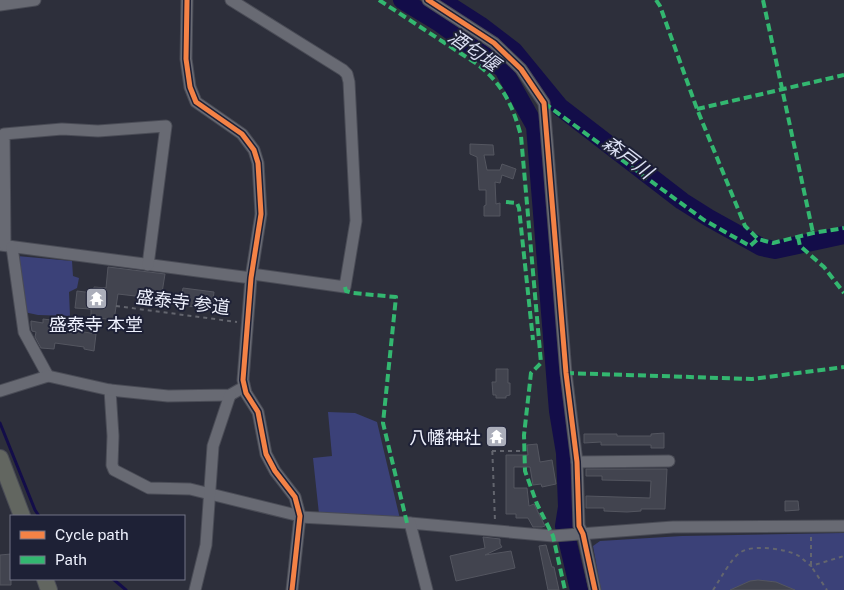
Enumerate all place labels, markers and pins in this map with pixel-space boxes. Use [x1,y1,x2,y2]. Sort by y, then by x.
temple icon: 盛泰寺 本堂 [84,287,108,311]
place label: 盛泰寺 本堂 [49,314,143,335]
temple icon: 八幡神社 [485,425,509,449]
place label: 八幡神社 [409,427,481,448]

